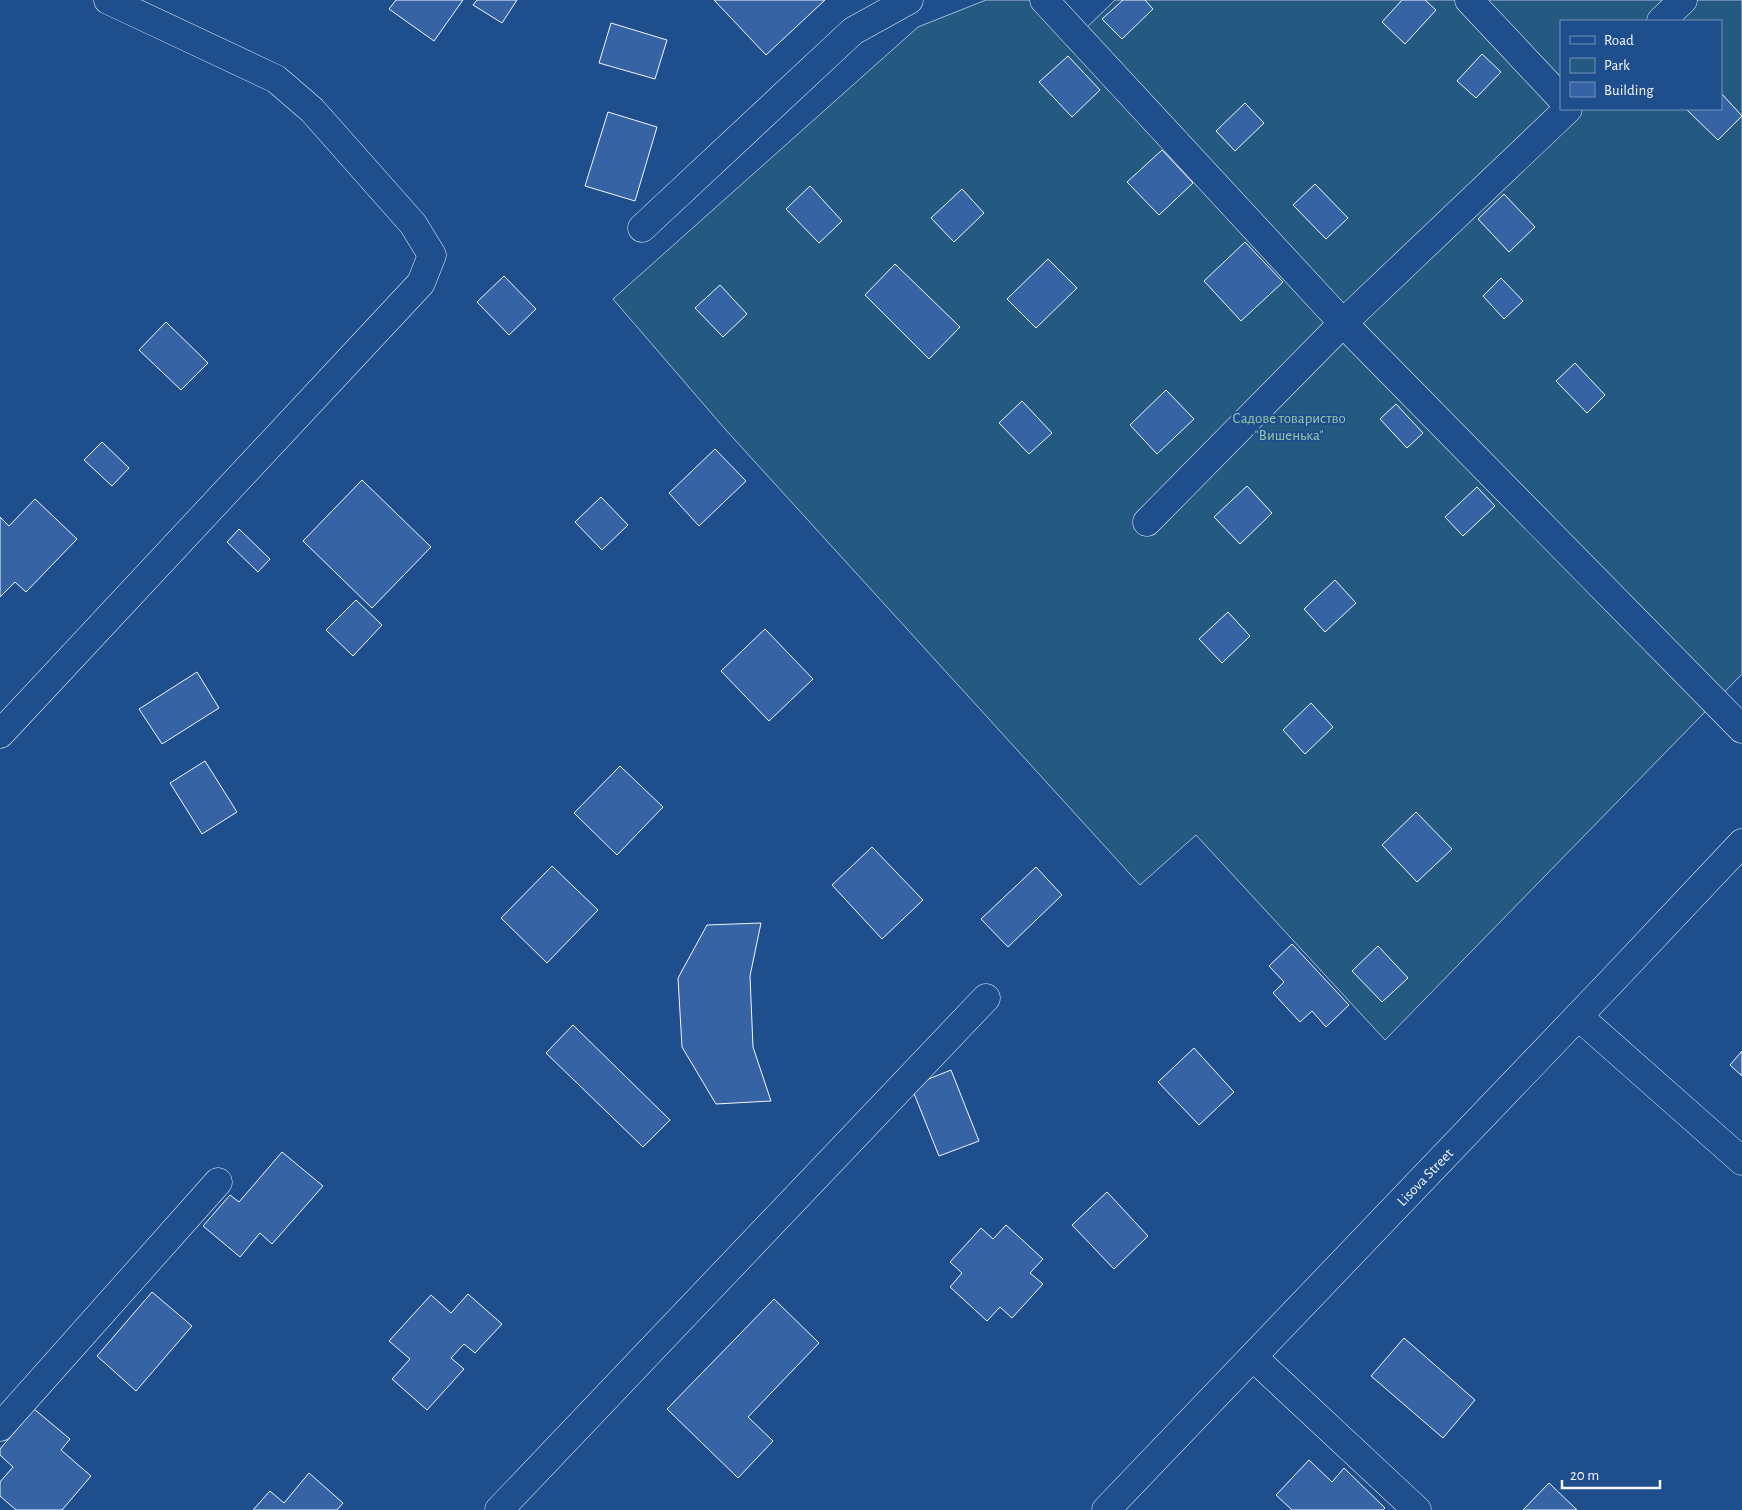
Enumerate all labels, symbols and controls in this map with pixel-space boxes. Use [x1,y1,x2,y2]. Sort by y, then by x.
legend [1560,20,1722,110]
text: Road [1604,33,1634,48]
text: Park [1604,58,1630,73]
text: Building [1604,83,1654,98]
park label: Садове товариство "Вишенька" [1232,411,1346,443]
street label: Lisova Street [1394,1146,1456,1209]
scale bar [1562,1458,1660,1490]
text: 20 m [1570,1468,1599,1483]

